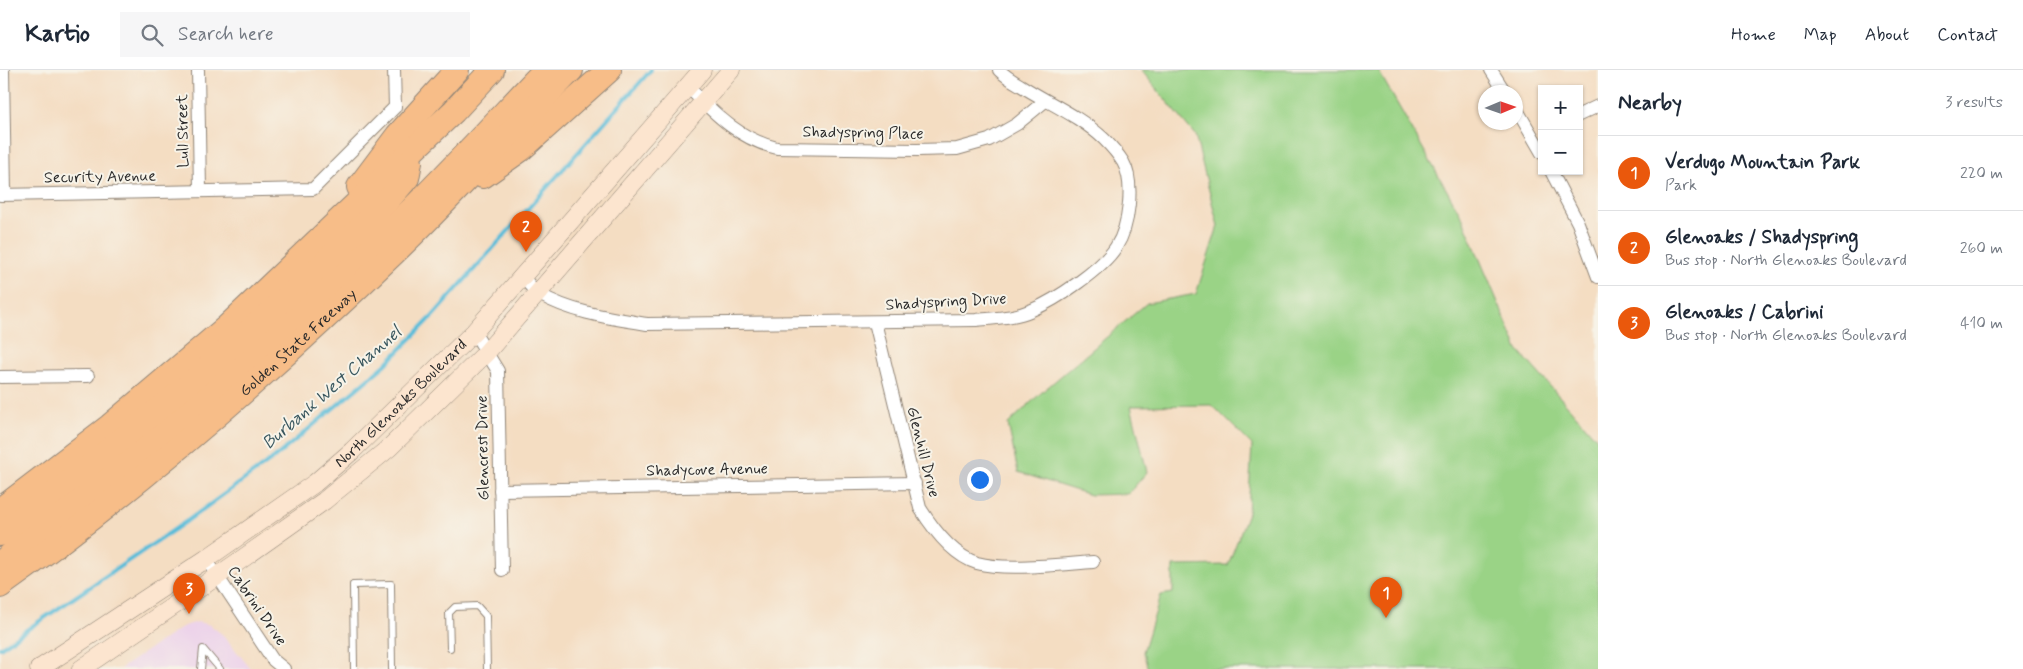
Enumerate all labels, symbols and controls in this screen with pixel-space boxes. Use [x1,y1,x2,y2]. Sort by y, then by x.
search box [120,12,470,57]
text: Kartio [25,19,90,50]
icon: search [138,21,166,49]
text: Search here [178,22,274,47]
text: Home [1731,23,1776,47]
text: Map [1804,23,1837,47]
text: About [1865,23,1909,47]
text: Contact [1937,23,1998,47]
north arrow [1478,85,1523,130]
map controls [1538,85,1583,175]
button: + [1538,85,1583,130]
text: Nearby [1618,89,1682,117]
text: 3 results [1945,92,2003,113]
street label: Lull Street [172,93,194,168]
street label: Shadyspring Place [802,121,924,146]
button: − [1538,130,1583,175]
text: Verdugo Mountain Park [1665,150,1860,175]
text: 1 [1630,163,1638,184]
text: 220 m [1960,163,2003,184]
street label: Security Avenue [44,166,156,188]
text: Park [1665,175,1697,196]
pin: 2 [510,211,542,252]
text: Glenoaks / Shadyspring [1665,225,1858,250]
text: 2 [1630,238,1638,259]
text: 260 m [1960,238,2003,259]
text: Bus stop · North Glenoaks Boulevard [1665,250,1907,271]
street label: Golden State Freeway [235,284,361,401]
street label: Shadyspring Drive [885,288,1007,317]
text: Glenoaks / Cabrini [1665,300,1823,325]
text: 3 [1630,313,1638,334]
text: 410 m [1960,313,2003,334]
water label: Burbank West Channel [257,320,408,455]
text: Bus stop · North Glenoaks Boulevard [1665,325,1907,346]
street label: North Glenoaks Boulevard [330,334,471,472]
street label: Glencrest Drive [472,395,494,501]
street label: Glenhill Drive [902,404,944,500]
street label: Shadycove Avenue [646,458,768,482]
your location [967,467,993,493]
street label: Cabrini Drive [222,562,292,650]
pin: 3 [173,573,205,614]
pin: 1 [1370,577,1402,618]

